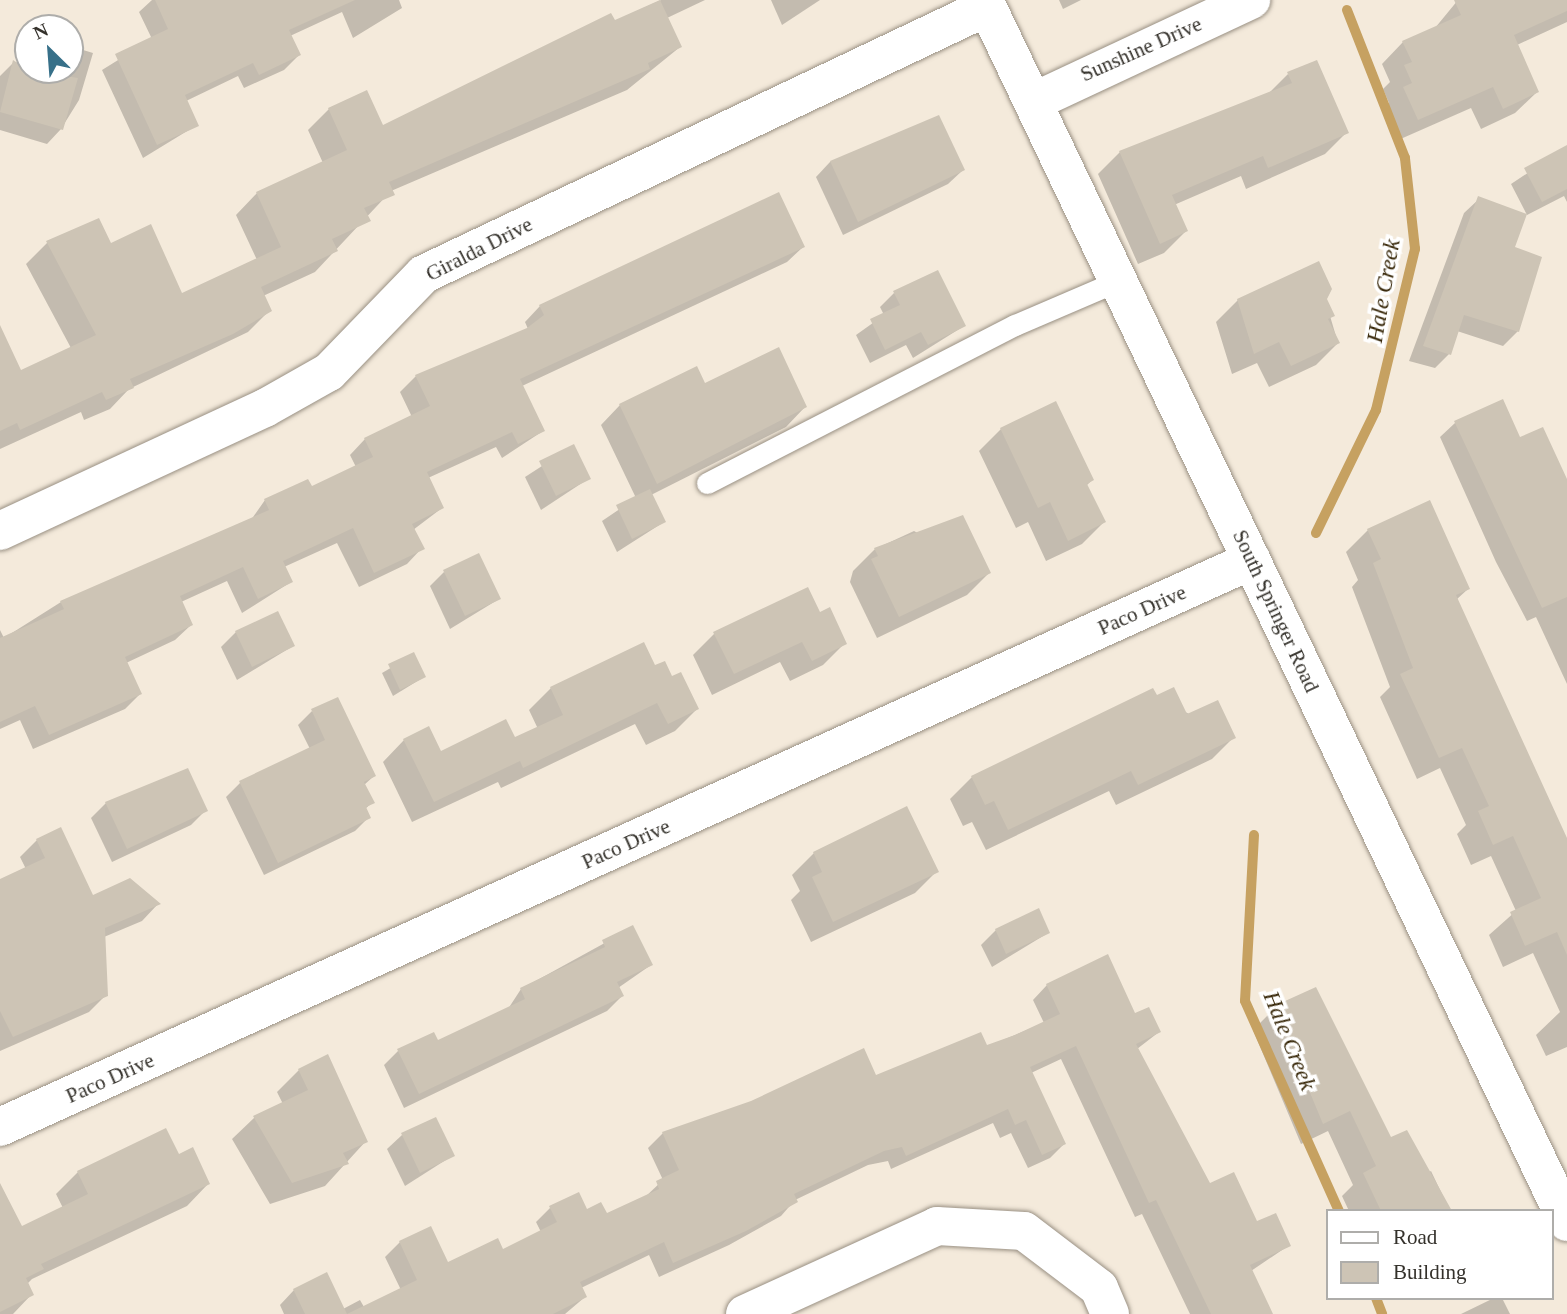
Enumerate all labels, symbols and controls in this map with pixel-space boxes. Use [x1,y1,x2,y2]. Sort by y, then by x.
street label: Sunshine Drive [1076,11,1206,87]
north arrow [14,14,84,84]
text: N [30,19,51,44]
street label: Giralda Drive [422,211,536,287]
water label: Hale Creek [1361,237,1407,345]
street label: South Springer Road [1227,526,1325,696]
street label: Paco Drive [1094,579,1190,641]
street label: Paco Drive [578,813,674,875]
water label: Hale Creek [1257,987,1321,1095]
street label: Paco Drive [62,1047,158,1109]
legend [1326,1209,1553,1300]
text: Road [1393,1225,1437,1249]
text: Building [1393,1260,1467,1284]

